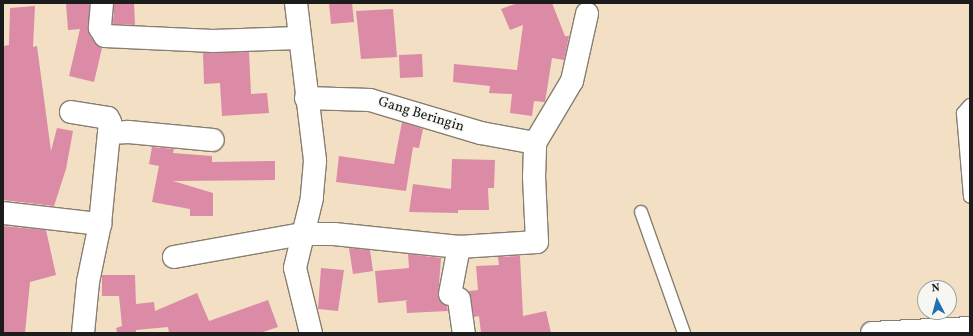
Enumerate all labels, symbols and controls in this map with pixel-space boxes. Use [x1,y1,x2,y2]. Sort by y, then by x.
street label: Gang Beringin [376,94,466,136]
north arrow [917,280,957,320]
text: N [931,281,941,296]

